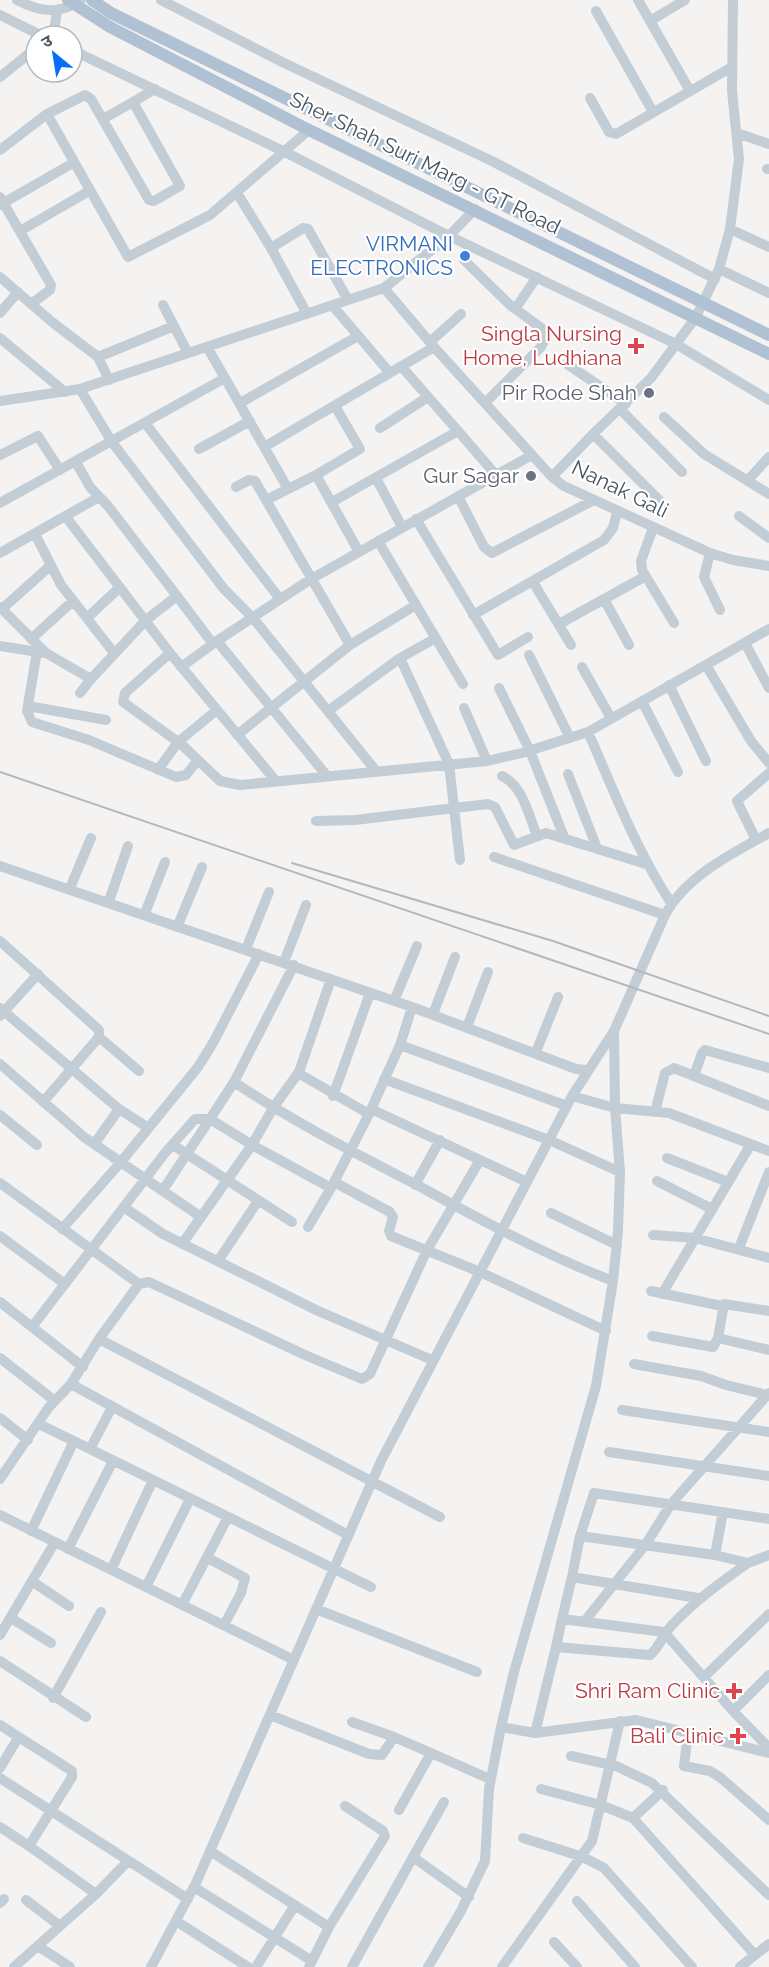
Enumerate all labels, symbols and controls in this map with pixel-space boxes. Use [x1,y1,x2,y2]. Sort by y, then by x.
north arrow [24,24,84,84]
text: उ [38,31,56,52]
street label: Sher Shah Suri Marg - GT Road [286,86,565,239]
place label: VIRMANI ELECTRONICS [310,231,453,280]
marker: VIRMANI ELECTRONICS [458,249,472,263]
place label: Singla Nursing Home, Ludhiana [463,321,622,370]
marker: Singla Nursing Home, Ludhiana [627,337,645,355]
place label: Pir Rode Shah [502,380,637,405]
marker: Pir Rode Shah [642,386,656,400]
street label: Nanak Gali [568,454,673,523]
place label: Gur Sagar [423,463,520,488]
marker: Gur Sagar [524,469,538,483]
place label: Shri Ram Clinic [575,1678,720,1703]
marker: Shri Ram Clinic [725,1682,743,1700]
place label: Bali Clinic [630,1723,724,1748]
marker: Bali Clinic [729,1727,747,1745]

